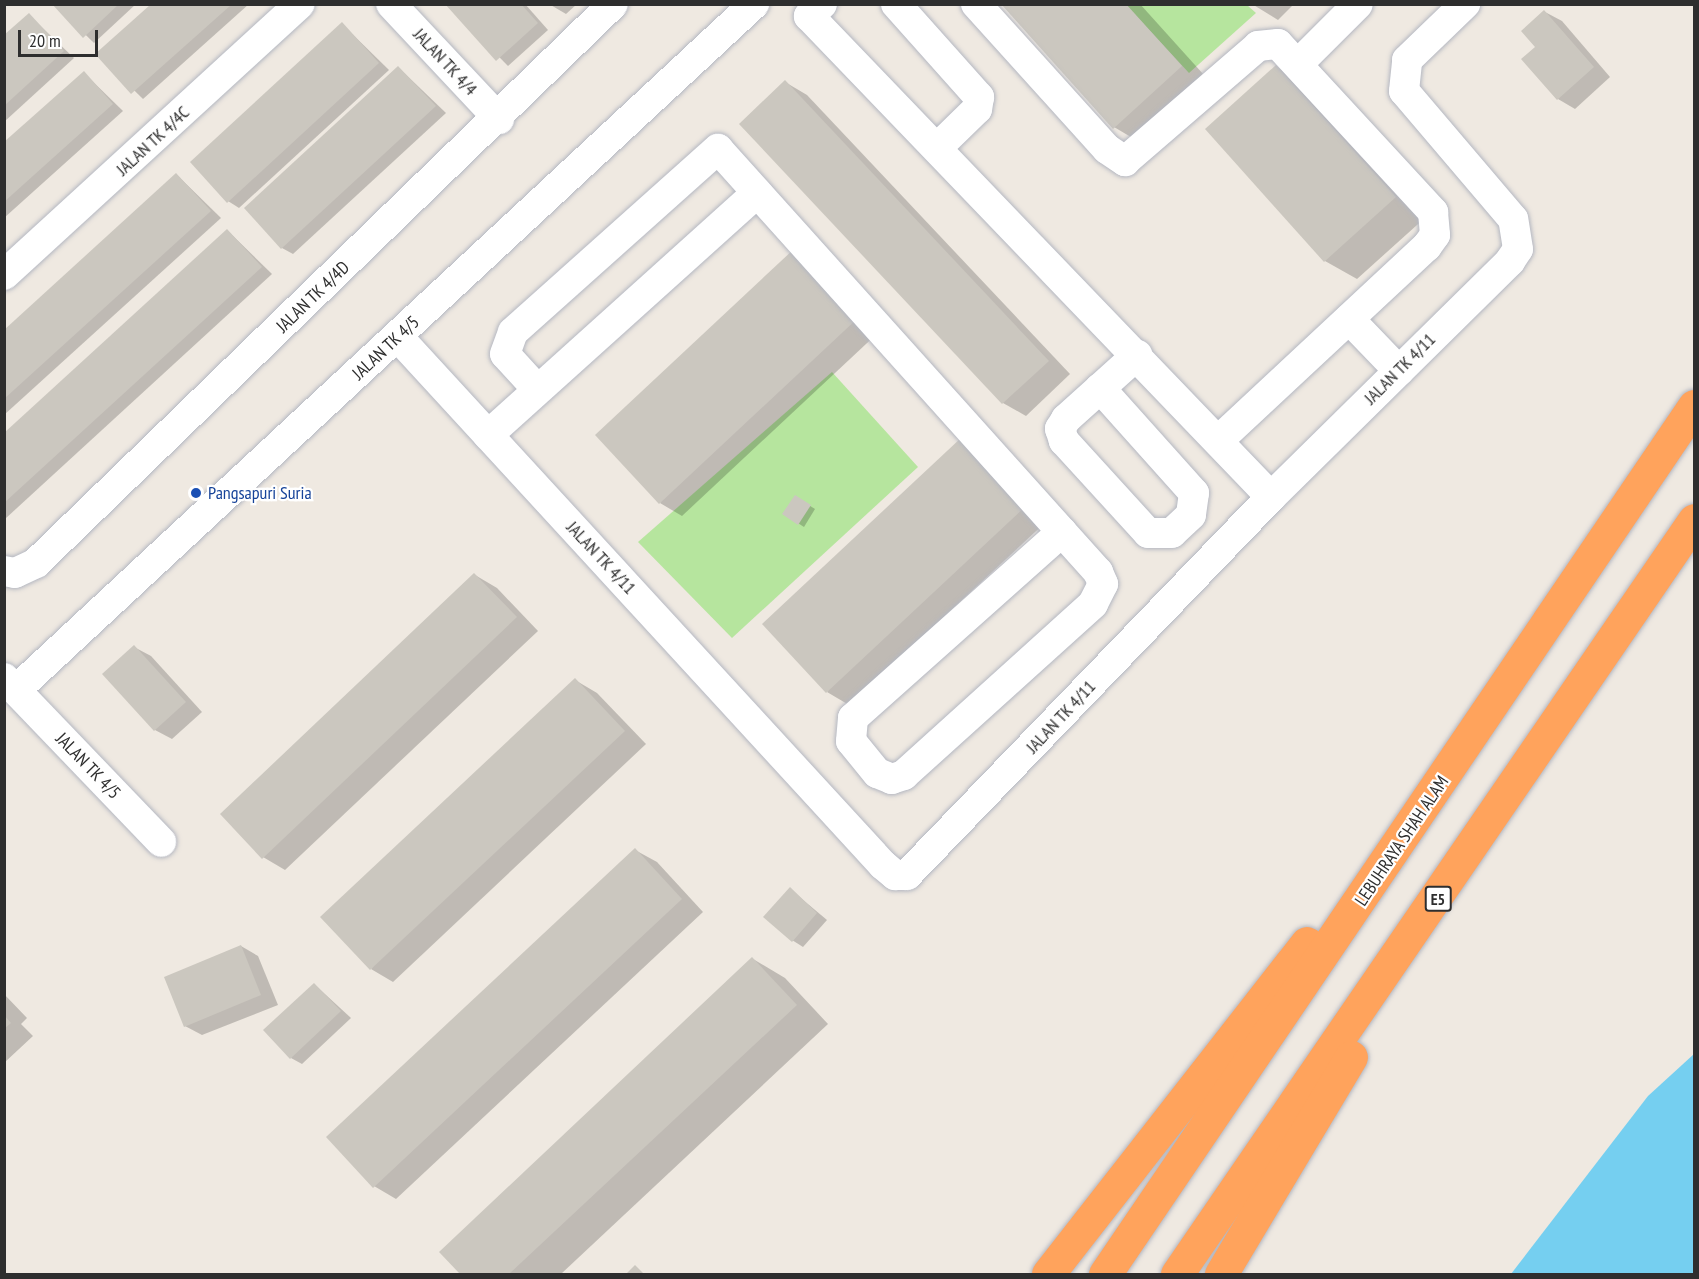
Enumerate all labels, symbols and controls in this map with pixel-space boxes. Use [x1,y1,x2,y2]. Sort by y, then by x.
scale bar [21,18,100,56]
street label: JALAN TK 4/4 [408,24,482,100]
text: 20 m [29,29,61,52]
street label: JALAN TK 4/4C [112,101,194,181]
street label: JALAN TK 4/4D [272,257,354,337]
street label: JALAN TK 4/5 [348,311,424,385]
street label: JALAN TK 4/11 [1360,329,1440,409]
place label: Pangsapuri Suria [208,482,312,504]
marker: Pangsapuri Suria [189,486,203,500]
street label: JALAN TK 4/11 [561,517,641,599]
street label: JALAN TK 4/11 [1021,676,1101,758]
street label: JALAN TK 4/5 [51,728,125,804]
street label: LEBUHRAYA SHAH ALAM [1350,771,1454,911]
road number: E5 [1424,886,1452,912]

